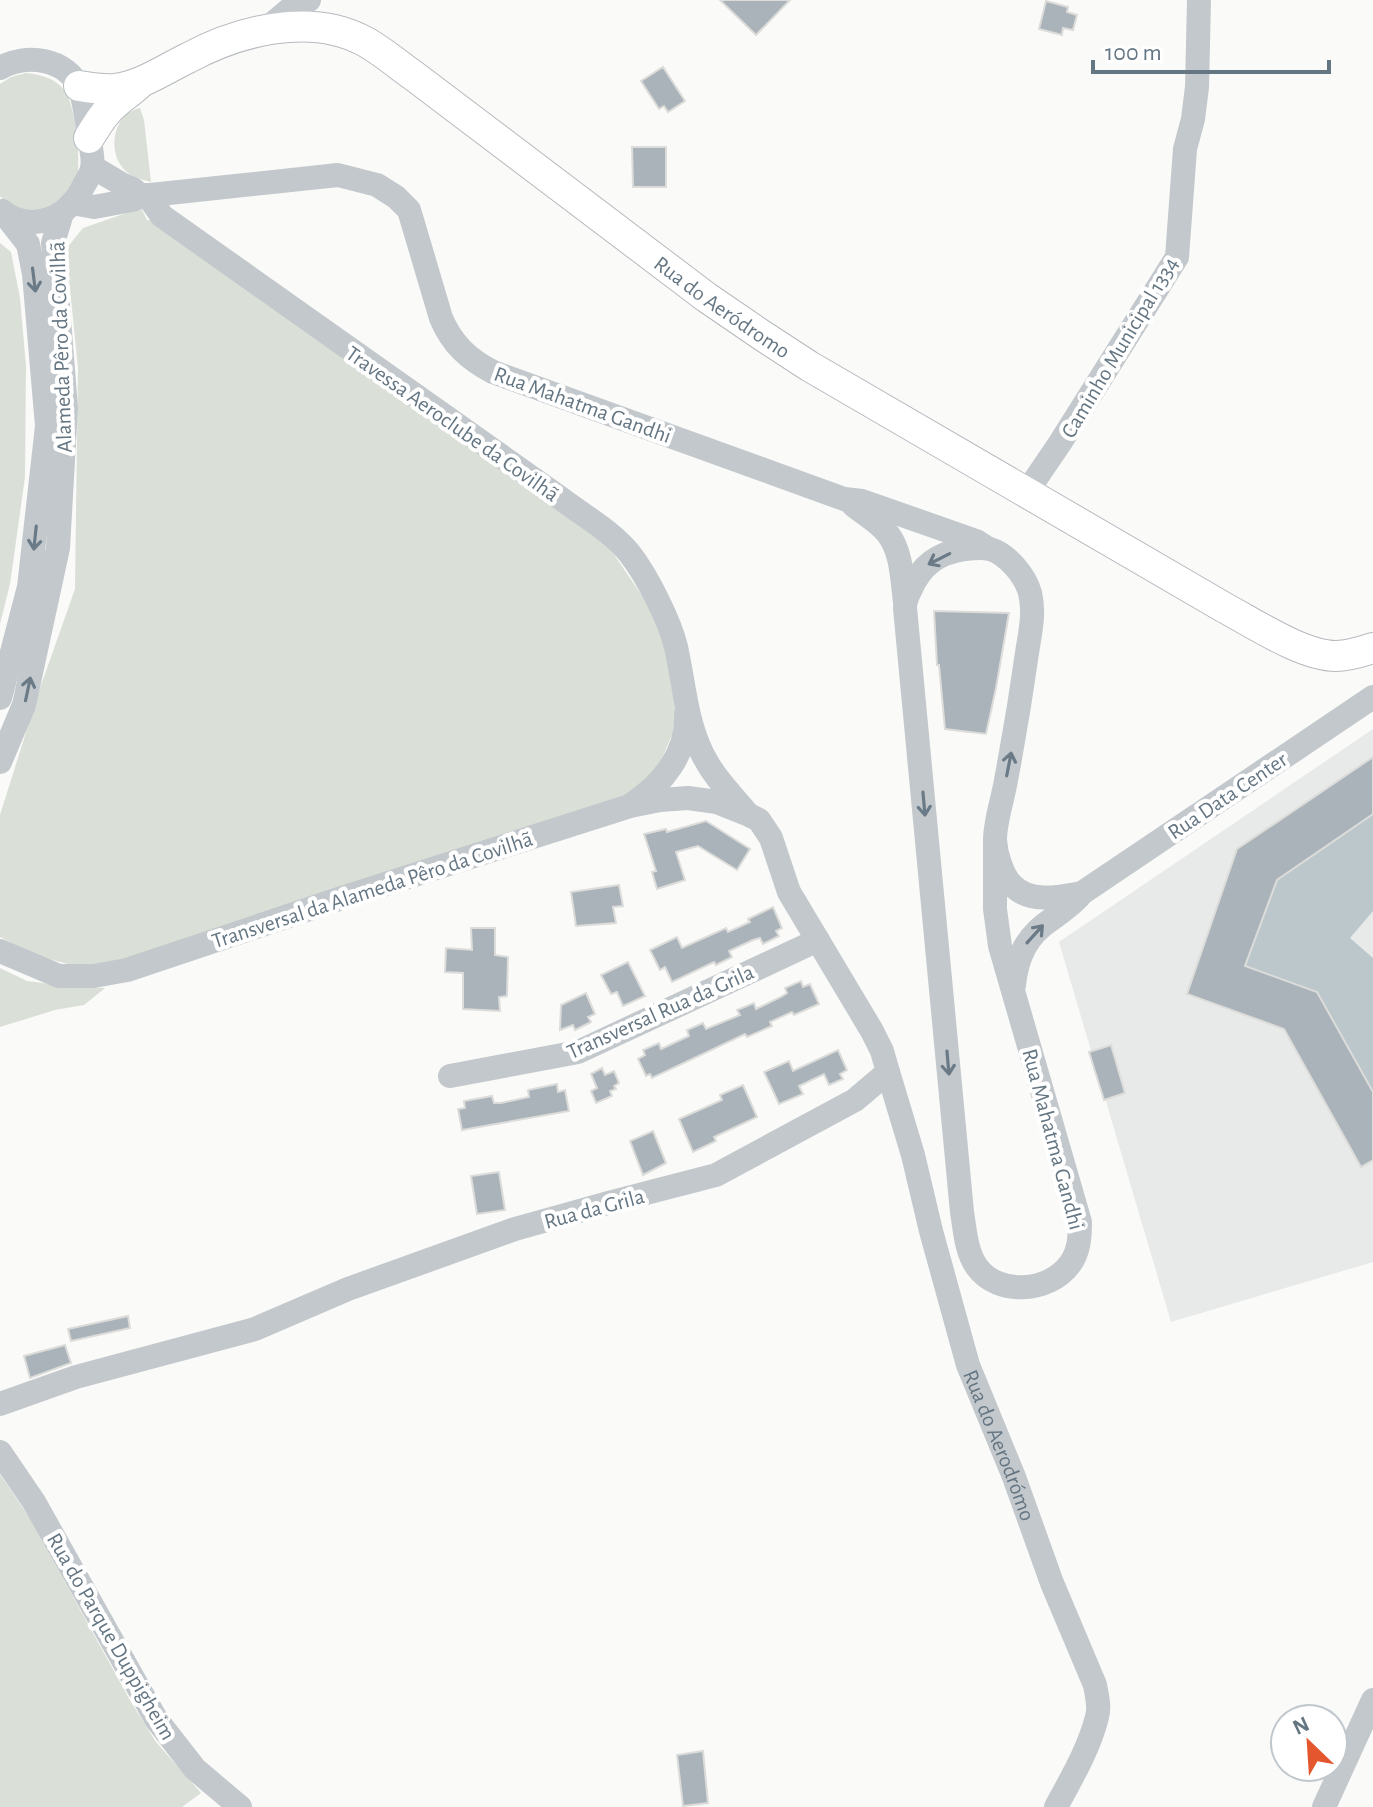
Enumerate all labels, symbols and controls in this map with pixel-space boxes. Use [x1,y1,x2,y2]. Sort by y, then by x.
scale bar [1093,24,1329,74]
text: 100 m [1105,41,1162,65]
street label: Alameda Pêro da Covilhã [46,241,76,453]
street label: Rua do Aeródromo [650,252,794,363]
street label: Caminho Municipal 1334 [1057,253,1182,442]
one-way arrow [27,266,42,292]
street label: Travessa Aeroclube da Covilhã [342,342,563,506]
street label: Rua Mahatma Gandhi [491,363,674,447]
one-way arrow [27,524,42,551]
one-way arrow [928,551,951,567]
one-way arrow [21,677,36,703]
street label: Rua Data Center [1164,748,1291,844]
one-way arrow [1003,752,1018,777]
one-way arrow [916,790,931,817]
street label: Transversal da Alameda Pêro da Covilhã [209,828,536,952]
one-way arrow [1026,925,1044,945]
street label: Transversal Rua da Grila [564,961,757,1063]
street label: Rua Mahatma Gandhi [1018,1046,1088,1232]
one-way arrow [940,1049,955,1076]
street label: Rua da Grila [542,1185,647,1233]
street label: Rua do Aerodrómo [959,1367,1039,1524]
street label: Rua do Parque Duppigheim [43,1529,179,1744]
north arrow [1269,1703,1349,1783]
text: N [1289,1713,1313,1739]

